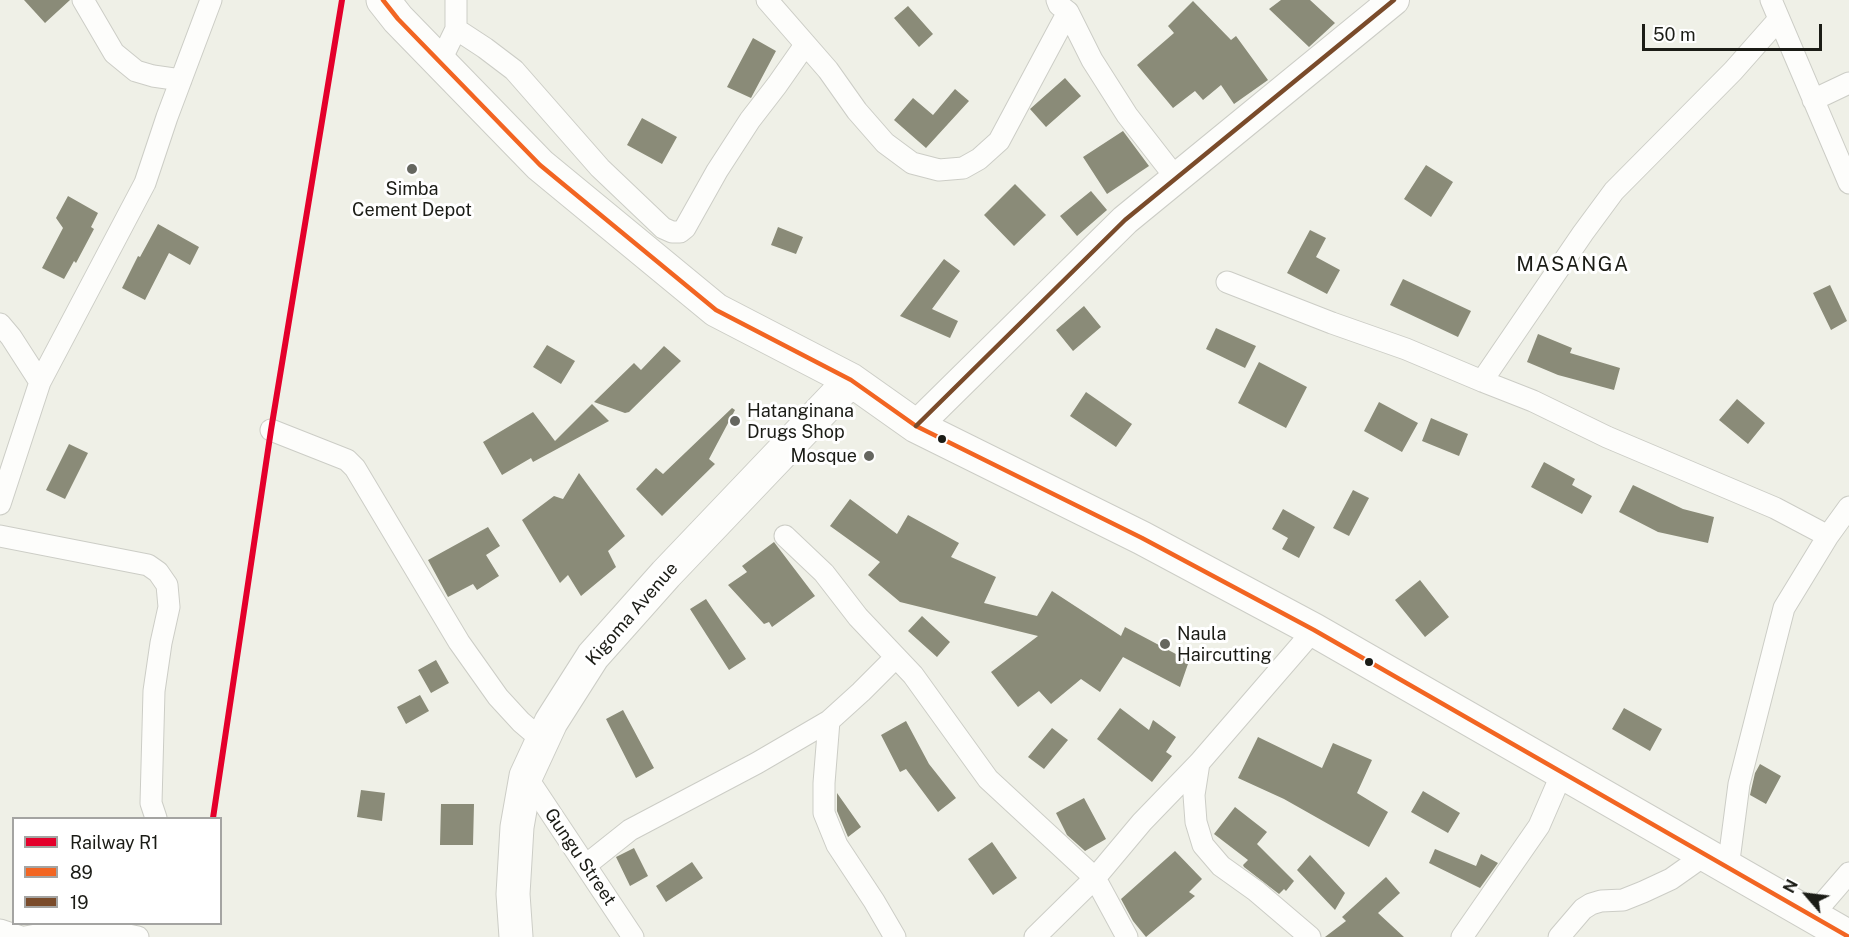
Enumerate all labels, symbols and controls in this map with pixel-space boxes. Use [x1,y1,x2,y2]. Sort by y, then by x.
scale bar [1645,12,1825,50]
text: 50 m [1653,24,1696,45]
marker: Simba Cement Depot [405,162,419,176]
place label: Simba Cement Depot [352,178,472,220]
district label: MASANGA [1516,253,1630,277]
place label: Hatanginana Drugs Shop [747,400,854,442]
marker: Hatanginana Drugs Shop [728,414,742,428]
unlabelled marker [936,433,948,445]
place label: Mosque [791,445,857,467]
marker: Mosque [862,449,876,463]
street label: Kigoma Avenue [581,558,683,670]
place label: Naula Haircutting [1177,623,1272,666]
marker: Naula Haircutting [1158,637,1172,651]
unlabelled marker [1363,656,1375,668]
street label: Gungu Street [540,804,620,910]
legend [12,817,222,925]
text: Railway R1 [70,832,159,853]
text: 89 [70,862,93,883]
north arrow [1777,865,1837,925]
text: N [1779,876,1802,896]
text: 19 [70,892,89,913]

